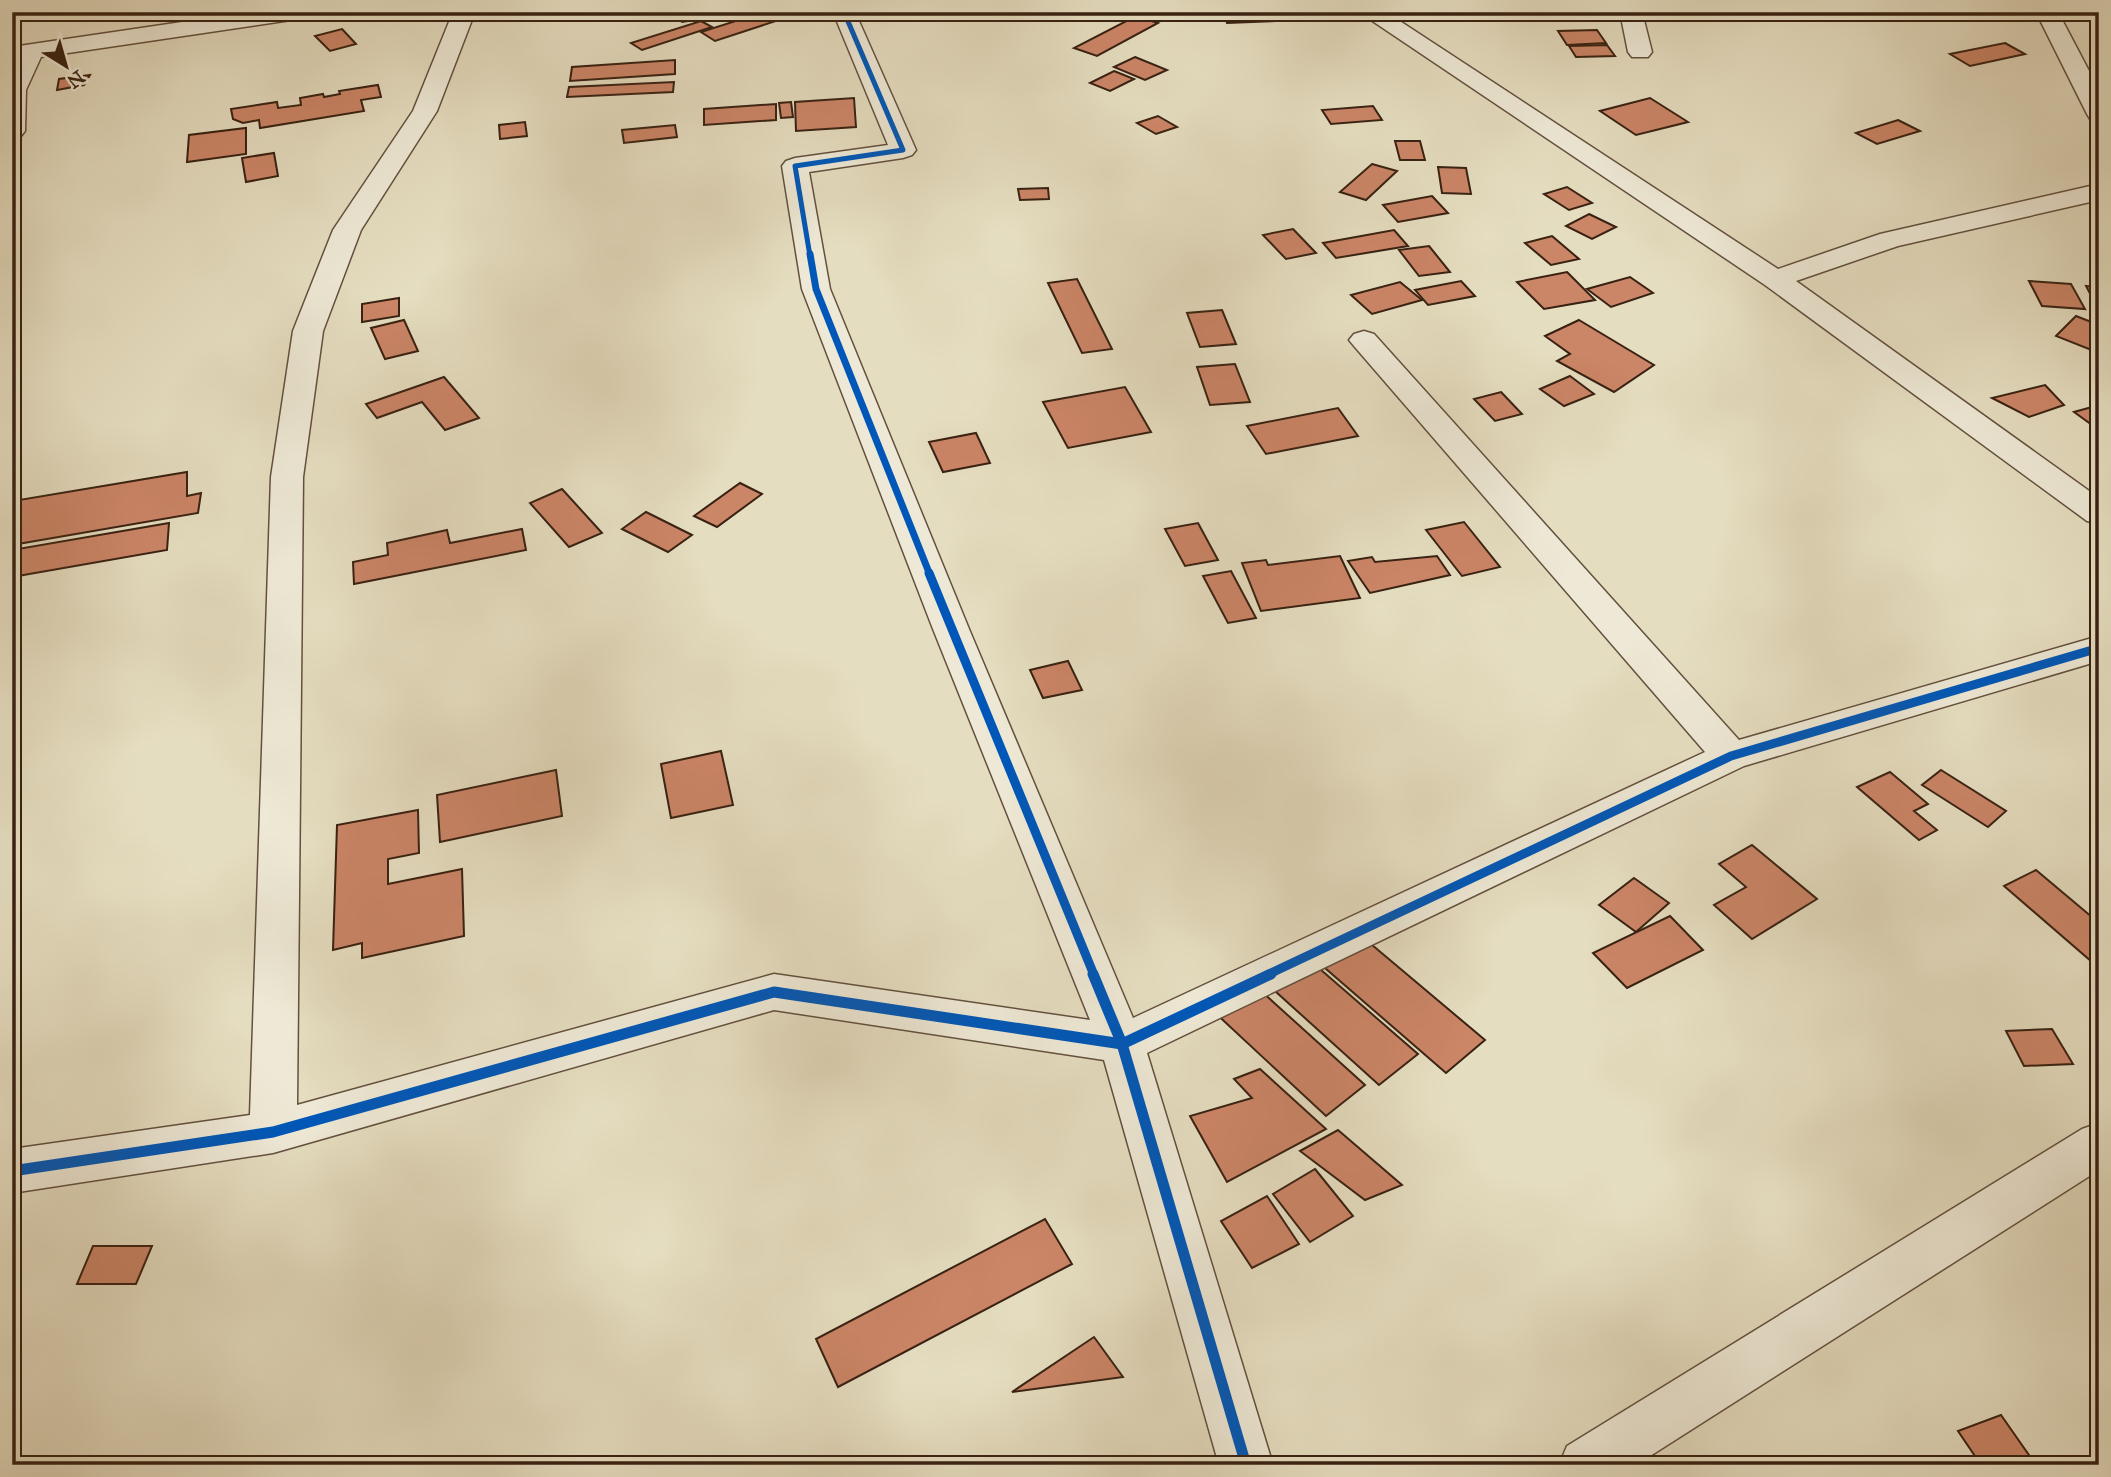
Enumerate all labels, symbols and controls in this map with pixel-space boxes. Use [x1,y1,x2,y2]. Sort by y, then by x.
north arrow [32,32,102,102]
text: N [63,65,89,93]

